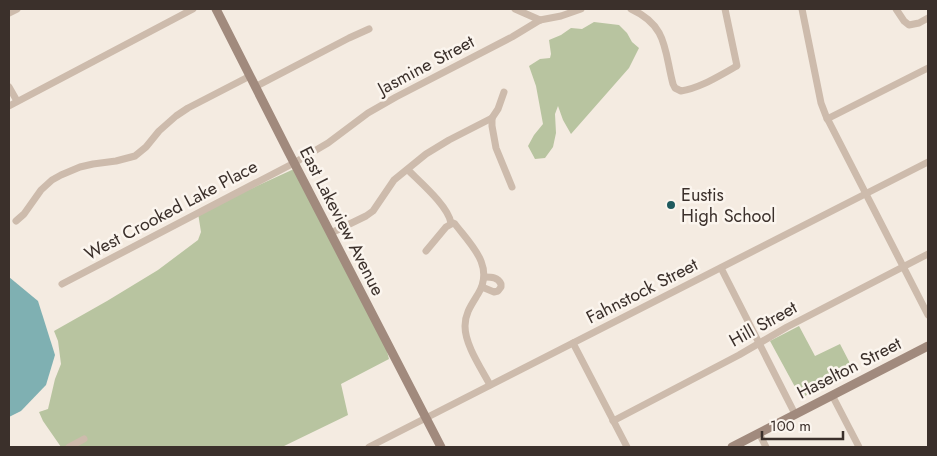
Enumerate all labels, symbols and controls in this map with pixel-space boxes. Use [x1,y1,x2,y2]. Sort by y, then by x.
street label: Jasmine Street [371,28,480,102]
street label: East Lakeview Avenue [293,142,391,300]
street label: West Crooked Lake Place [80,153,262,267]
place label: Eustis High School [681,182,775,229]
marker: Eustis High School [665,199,677,211]
street label: Fahnstock Street [582,251,703,330]
street label: Hill Street [724,294,802,353]
street label: Haselton Street [792,330,906,405]
scale bar [762,408,843,440]
text: 100 m [770,415,811,437]

